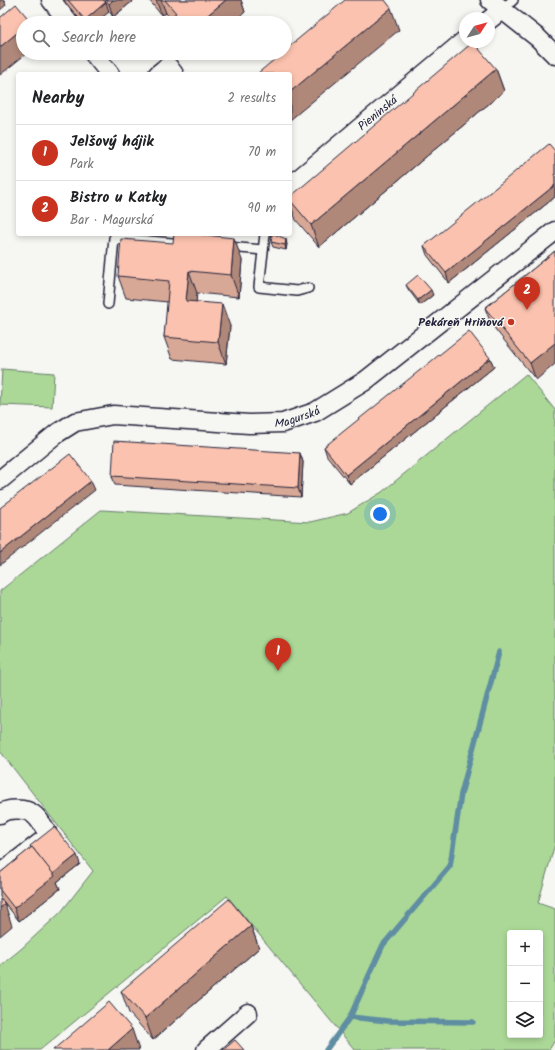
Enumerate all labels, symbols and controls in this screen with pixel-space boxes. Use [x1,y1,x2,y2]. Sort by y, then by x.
north arrow [459,12,495,48]
search box [16,16,292,60]
text: Search here [62,26,136,50]
icon: search [30,27,52,49]
text: Nearby [32,85,84,112]
text: 2 results [228,88,276,109]
street label: Pieninská [354,90,403,136]
text: Jelšový hájik [70,130,154,154]
text: 1 [43,142,47,163]
text: 70 m [248,142,276,163]
text: Park [70,154,94,175]
text: Bistro u Katky [70,186,167,210]
text: 2 [41,198,49,219]
text: 90 m [248,198,276,219]
text: Bar · Magurská [70,210,153,231]
pin: 2 [514,277,540,310]
place label: Pekáreň Hriňová [418,313,505,332]
marker: Pekáreň Hriňová [506,317,516,327]
street label: Magurská [274,401,325,433]
your location [370,504,390,524]
pin: 1 [265,638,291,671]
map controls [507,930,543,1038]
button: + [507,930,543,966]
button: − [507,966,543,1002]
button: layers [507,1002,543,1038]

